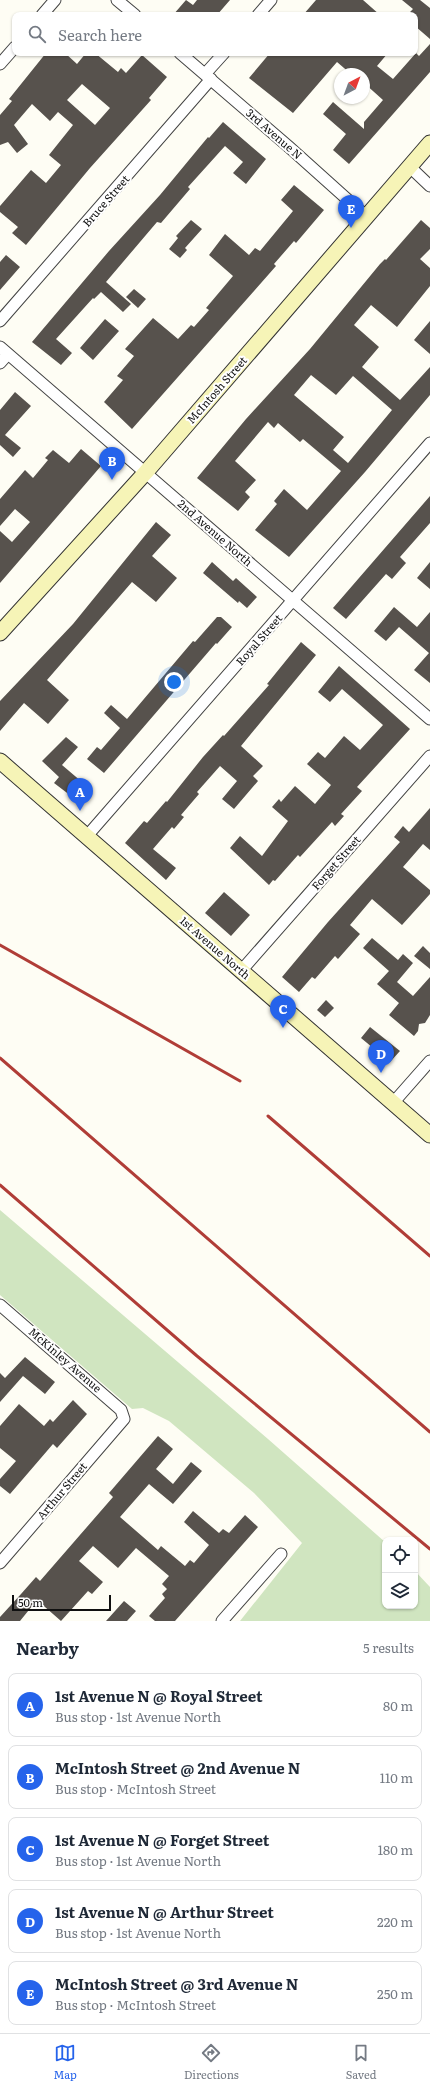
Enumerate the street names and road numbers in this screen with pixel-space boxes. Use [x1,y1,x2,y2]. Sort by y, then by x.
street label: 3rd Avenue N [243,104,306,162]
street label: Bruce Street [78,170,133,230]
street label: McIntosh Street [183,352,250,426]
street label: 2nd Avenue North [175,495,257,569]
street label: Royal Street [231,610,285,669]
street label: Forget Street [307,831,364,893]
street label: 1st Avenue North [177,912,254,982]
street label: McKinley Avenue [26,1323,106,1396]
street label: Arthur Street [32,1458,90,1522]

